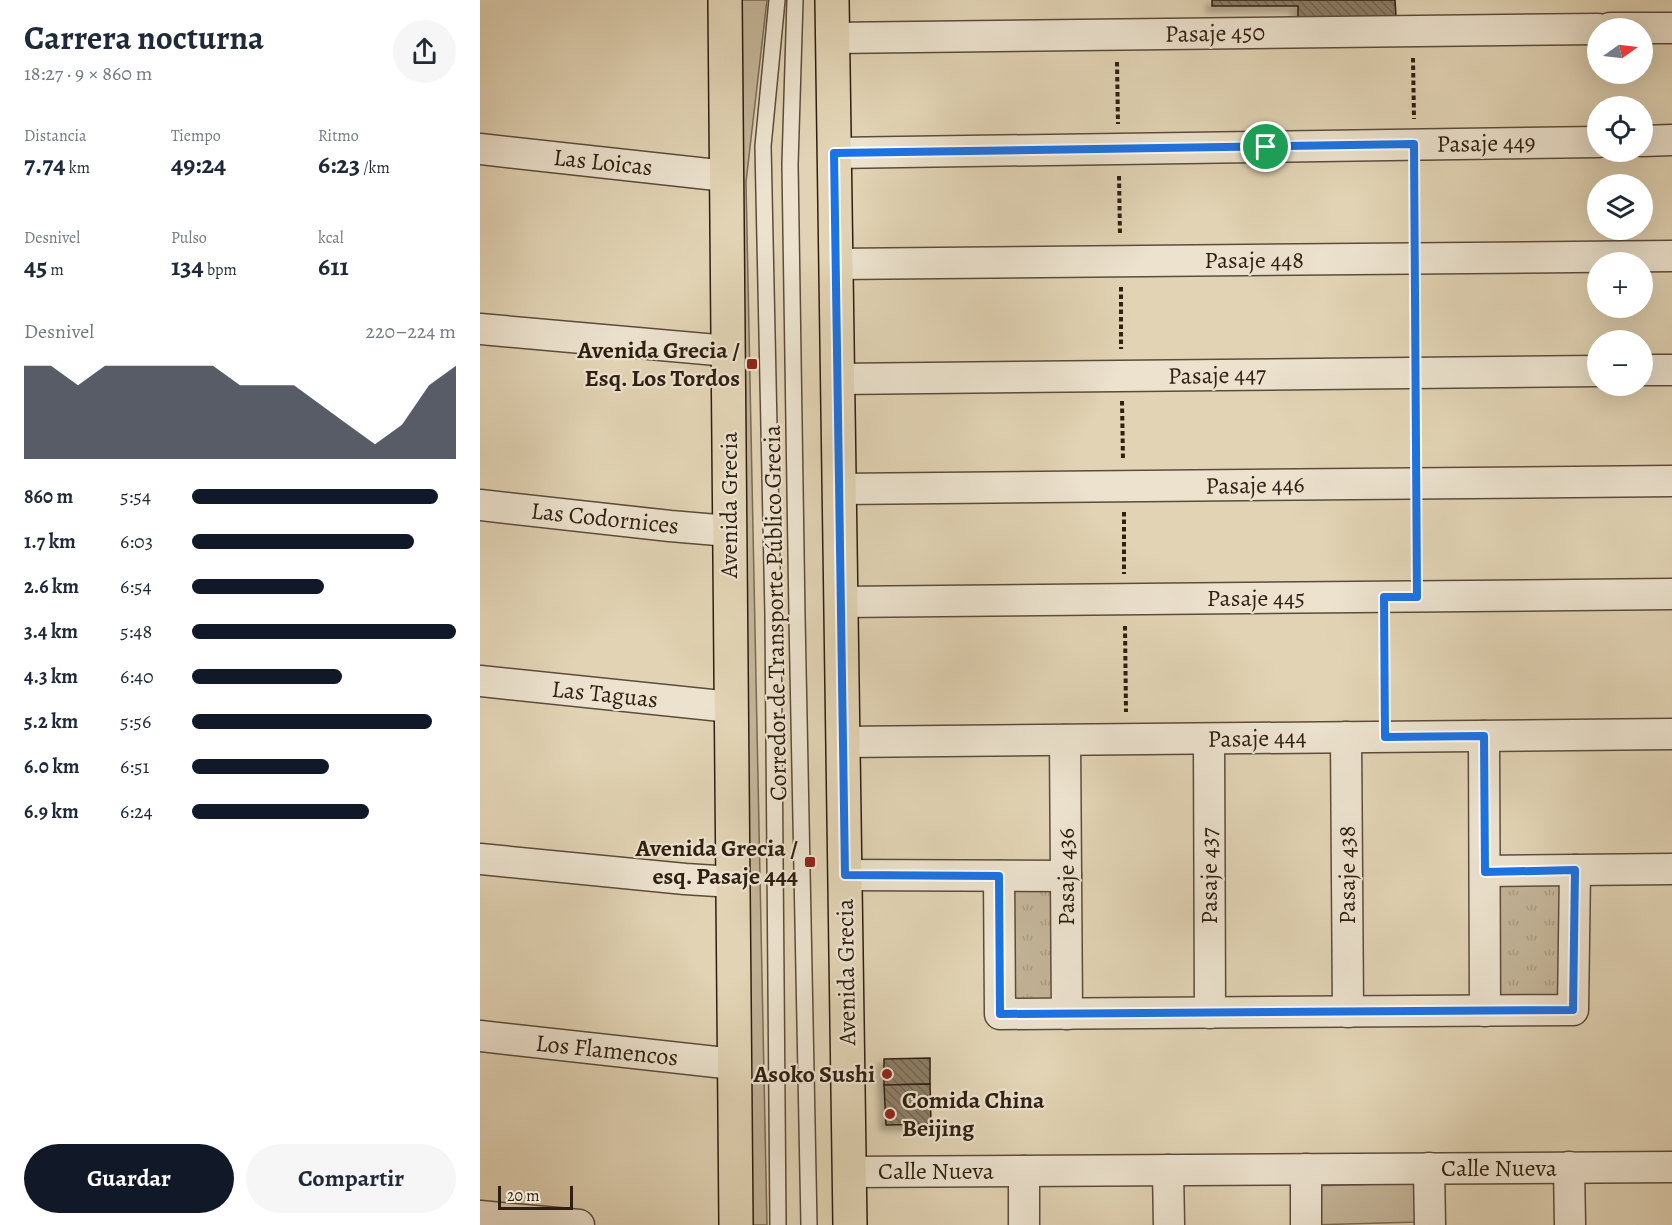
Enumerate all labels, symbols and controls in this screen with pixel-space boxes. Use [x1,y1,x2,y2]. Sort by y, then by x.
text: Carrera nocturna [24,15,264,60]
street label: Pasaje 450 [1165,16,1265,50]
north arrow [1587,18,1653,84]
map controls [1587,18,1653,396]
button: share [393,20,456,83]
text: 18:27 · 9 × 860 m [24,60,152,87]
button: locate [1587,96,1653,162]
pin [1240,121,1291,172]
text: Distancia [24,125,86,147]
text: Tiempo [171,125,221,147]
text: Ritmo [318,125,359,147]
street label: Pasaje 449 [1436,126,1536,160]
icon: arrive [1249,130,1282,163]
street label: Las Loicas [552,141,654,183]
text: 7.74 [24,147,66,182]
text: 49:24 [171,147,226,182]
text: 6:23 [318,147,360,182]
text: km [66,157,90,179]
text: /km [360,157,390,179]
button: layers [1587,174,1653,240]
text: Desnivel [24,227,80,249]
text: Pulso [171,227,207,249]
text: kcal [318,227,344,249]
street label: Pasaje 448 [1204,244,1304,276]
text: 45 [24,249,47,284]
text: 134 [171,249,204,284]
text: 611 [318,249,349,284]
button: + [1587,252,1653,318]
text: m [47,259,64,281]
text: bpm [204,259,237,281]
text: Desnivel [24,318,94,345]
text: 220–224 m [366,318,456,345]
button: − [1587,330,1653,396]
place label: Avenida Grecia / Esq. Los Tordos [577,334,740,394]
marker: Avenida Grecia / Esq. Los Tordos [745,357,759,371]
street label: Pasaje 447 [1168,358,1267,392]
street label: Corredor de Transporte Público Grecia [756,424,794,801]
street label: Avenida Grecia [713,431,745,579]
street label: Pasaje 446 [1205,468,1305,502]
text: 860 m [24,483,73,510]
text: 5:54 [120,483,151,510]
street label: Las Codornices [530,494,680,542]
text: 1.7 km [24,528,76,555]
text: 6:03 [120,528,153,555]
text: 2.6 km [24,573,79,600]
text: 6:54 [120,573,152,600]
street label: Pasaje 445 [1207,582,1305,614]
text: 3.4 km [24,618,78,645]
text: 5:48 [120,618,152,645]
text: 4.3 km [24,663,78,690]
text: 6:40 [120,663,154,690]
street label: Las Taguas [550,673,660,715]
text: 5.2 km [24,708,78,735]
text: 5:56 [120,708,151,735]
street label: Pasaje 444 [1207,721,1307,755]
text: 6.0 km [24,753,79,780]
text: 6:51 [120,753,149,780]
text: 6.9 km [24,798,79,825]
text: 6:24 [120,798,153,825]
street label: Pasaje 437 [1193,826,1225,925]
street label: Pasaje 438 [1331,826,1363,924]
street label: Pasaje 436 [1050,828,1082,926]
place label: Avenida Grecia / esq. Pasaje 444 [635,832,798,892]
marker: Avenida Grecia / esq. Pasaje 444 [803,855,817,869]
street label: Avenida Grecia [829,898,863,1047]
street label: Los Flamencos [534,1027,680,1073]
place label: Asoko Sushi [752,1058,875,1090]
marker: Asoko Sushi [880,1067,894,1081]
place label: Comida China Beijing [902,1084,1045,1144]
marker: Comida China Beijing [883,1107,897,1121]
button: Guardar [24,1144,234,1213]
button: Compartir [246,1144,456,1213]
street label: Calle Nueva [1441,1152,1558,1184]
street label: Calle Nueva [878,1155,995,1187]
scale bar [498,1183,573,1210]
text: 20 m [507,1185,540,1207]

